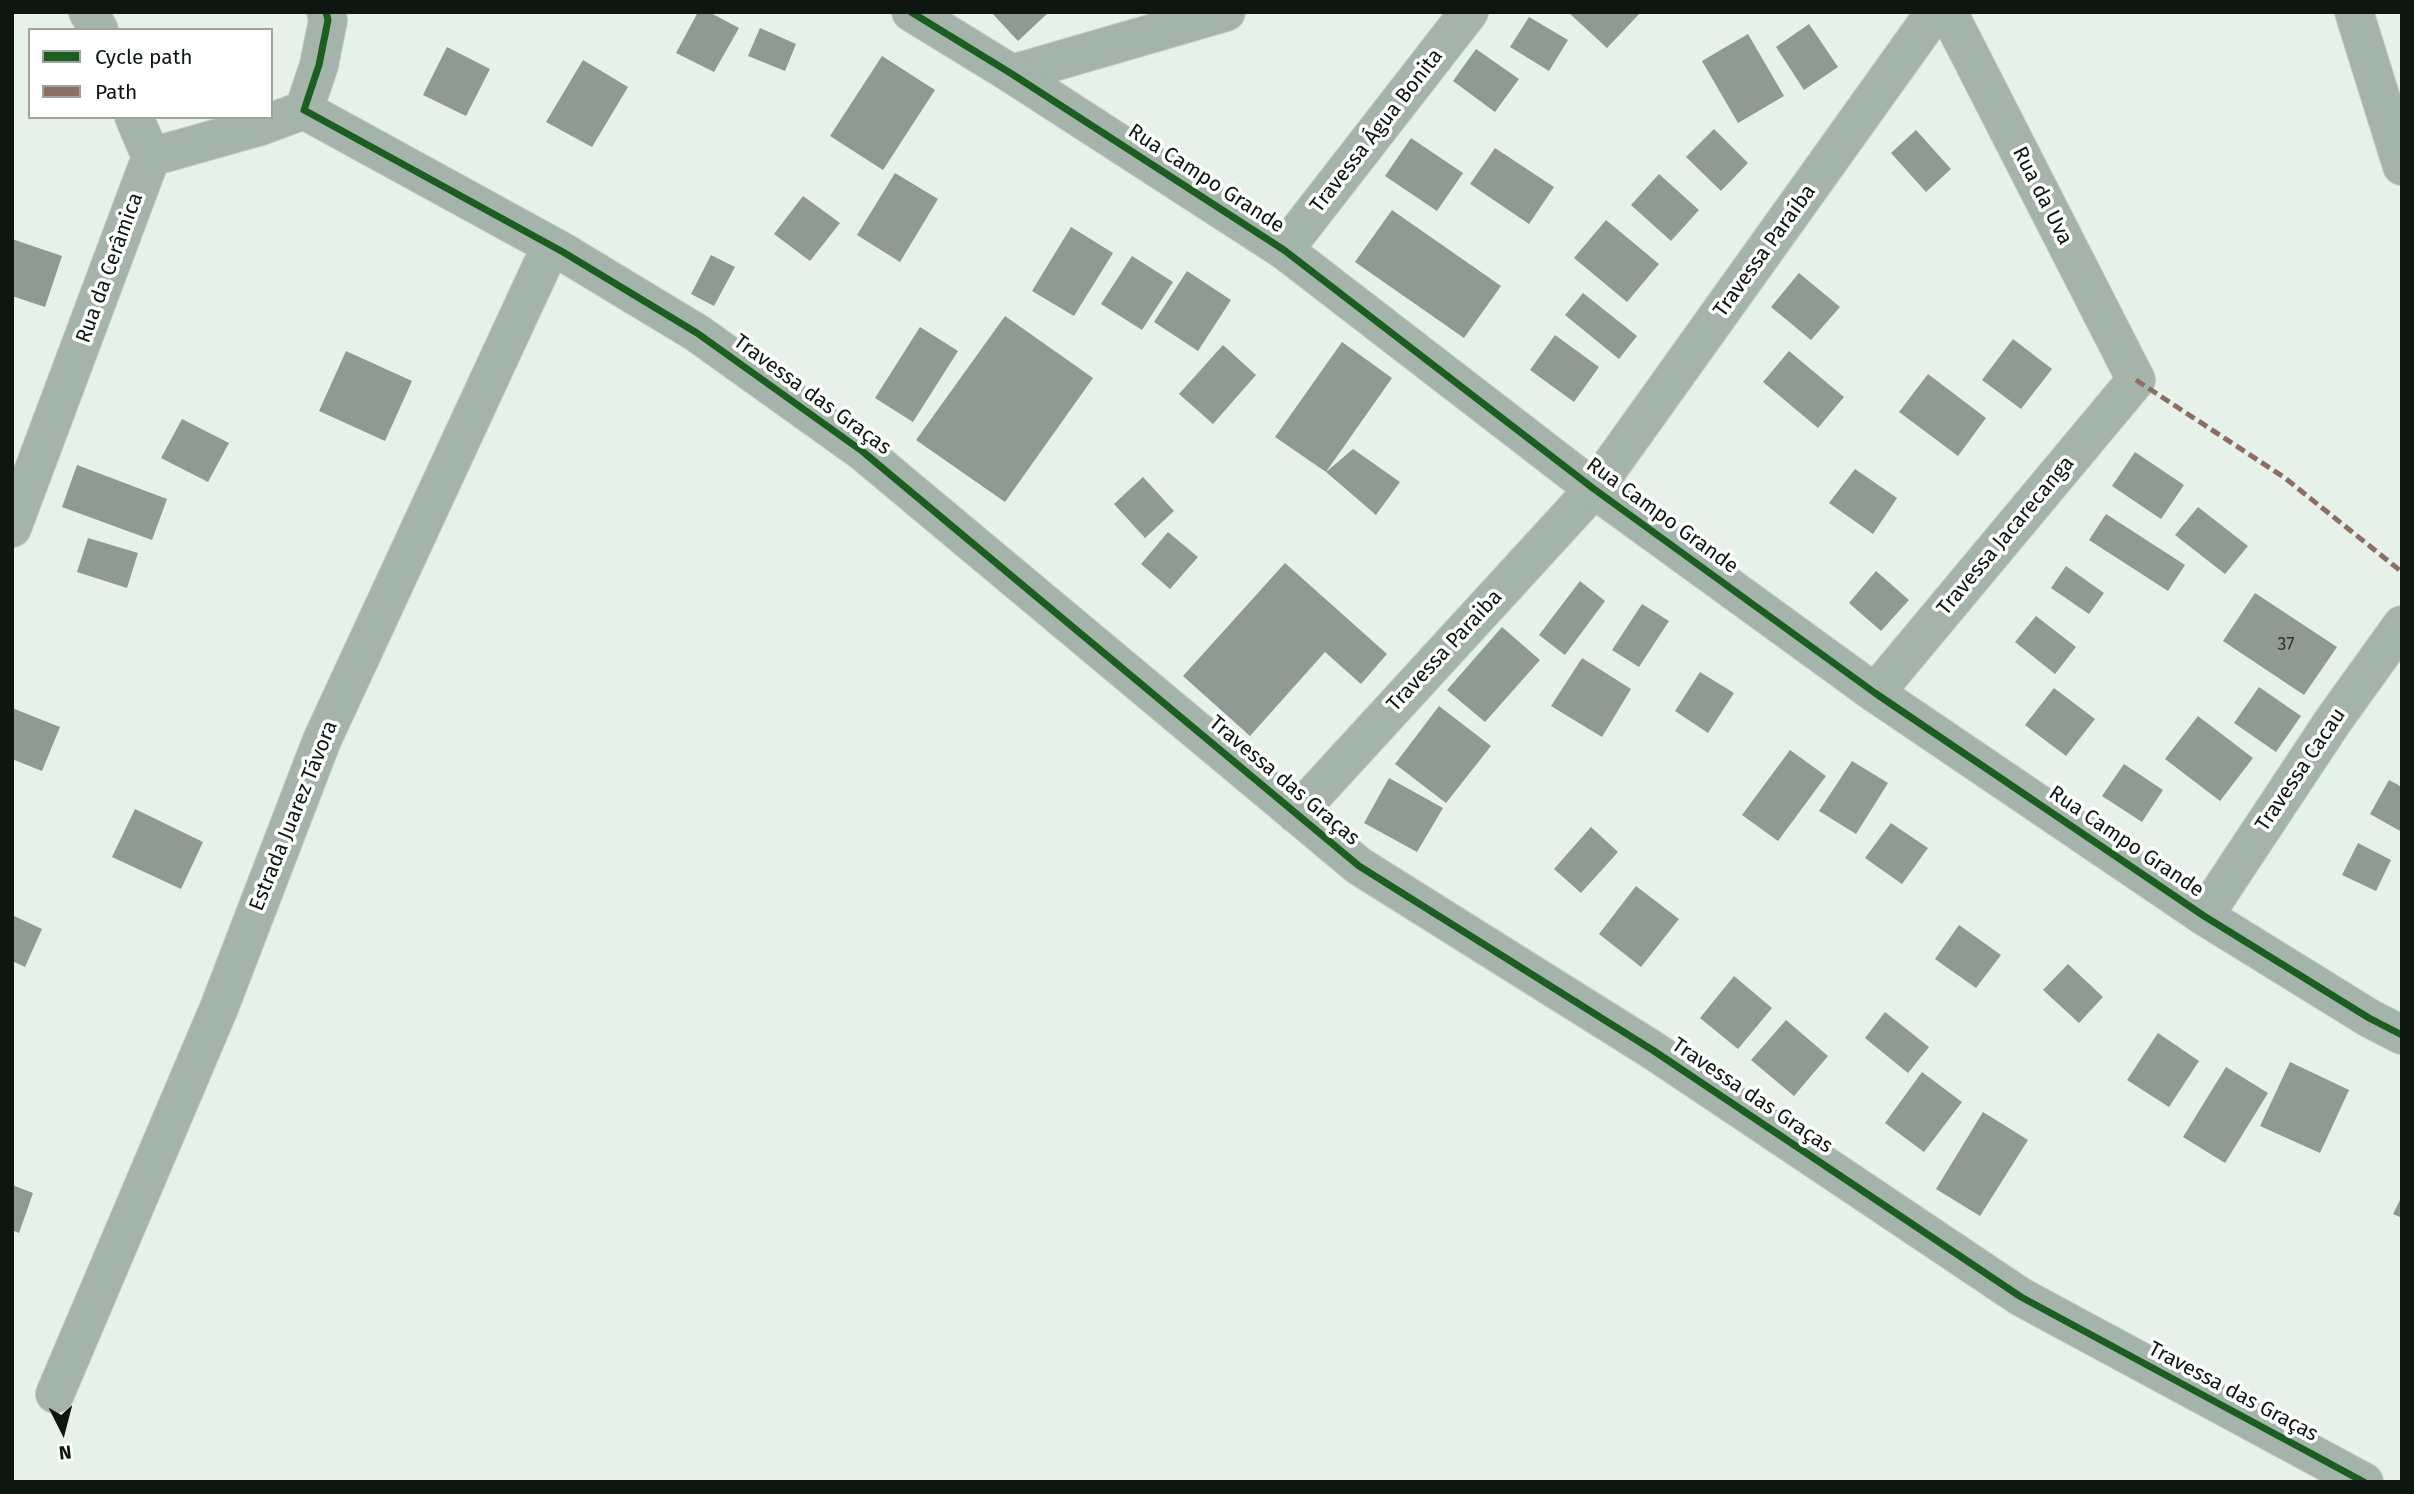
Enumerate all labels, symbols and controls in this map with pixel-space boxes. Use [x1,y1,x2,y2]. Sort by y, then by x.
legend [28,28,273,119]
text: Cycle path [95,44,193,70]
street label: Travessa Água Bonita [1305,44,1449,218]
text: Path [95,79,137,105]
street label: Rua Campo Grande [1123,119,1289,239]
street label: Rua da Uva [2007,143,2077,249]
street label: Travessa Paraíba [1708,180,1822,322]
street label: Rua da Cerâmica [71,189,149,347]
street label: Travessa das Graças [728,329,896,461]
street label: Travessa Jacarecanga [1932,451,2080,621]
street label: Rua Campo Grande [1581,452,1743,580]
street label: Travessa Paraiba [1382,585,1508,717]
house number: 37 [2278,634,2294,656]
street label: Travessa Cacau [2251,704,2351,836]
street label: Travessa das Graças [1204,711,1364,851]
street label: Estrada Juarez Távora [244,717,344,915]
street label: Rua Campo Grande [2044,781,2208,903]
street label: Travessa das Graças [1667,1033,1837,1159]
street label: Travessa das Graças [2144,1337,2322,1447]
north arrow [28,1396,98,1466]
text: N [58,1440,73,1464]

